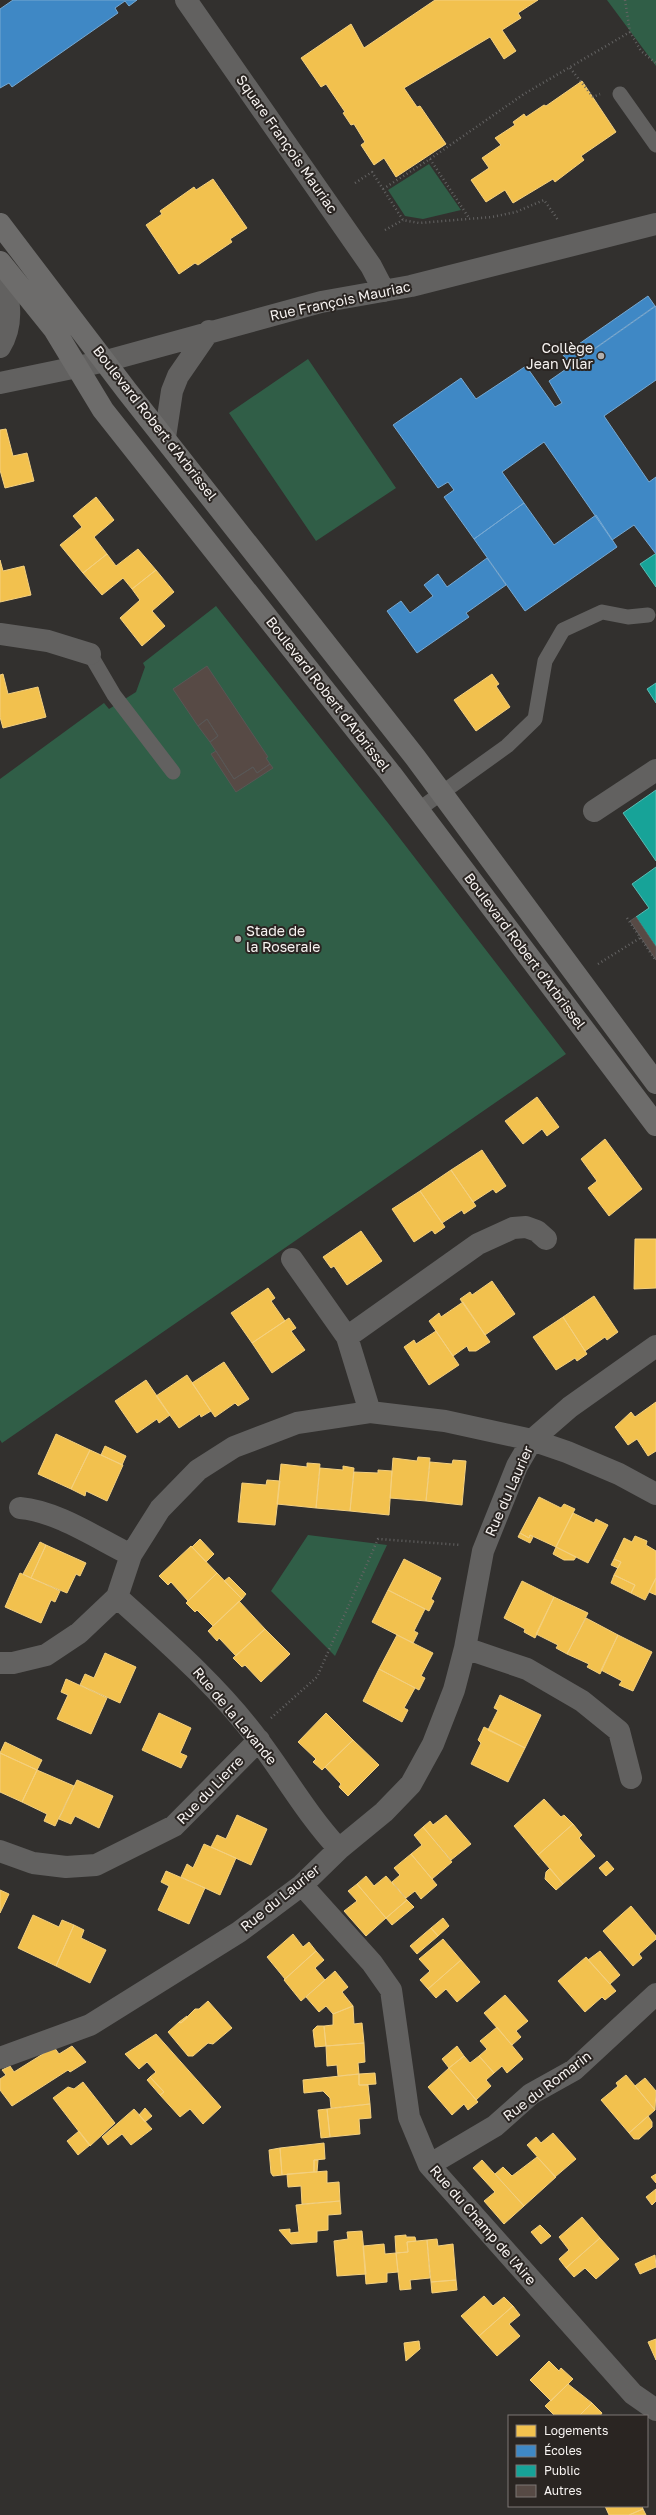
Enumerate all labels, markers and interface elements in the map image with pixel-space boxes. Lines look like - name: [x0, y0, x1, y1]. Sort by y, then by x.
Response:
- street label: Square François Mauriac: [233, 71, 342, 216]
- street label: Rue François Mauriac: [268, 277, 412, 324]
- place label: Collège Jean Vilar: [526, 339, 594, 372]
- street label: Boulevard Robert d'Arbrissel: [90, 342, 221, 503]
- marker: Collège Jean Vilar: [596, 351, 606, 361]
- street label: Boulevard Robert d'Arbrissel: [263, 613, 394, 774]
- street label: Boulevard Robert d'Arbrissel: [461, 869, 590, 1032]
- place label: Stade de la Roseraie: [246, 922, 320, 955]
- marker: Stade de la Roseraie: [233, 934, 243, 944]
- street label: Rue du Laurier: [481, 1442, 536, 1539]
- street label: Rue de la Lavande: [190, 1664, 281, 1768]
- street label: Rue du Lierre: [173, 1752, 247, 1827]
- street label: Rue du Laurier: [237, 1860, 323, 1935]
- street label: Rue du Romarin: [499, 2047, 594, 2124]
- street label: Rue du Champ de l'Aire: [427, 2161, 540, 2288]
- legend: [508, 2415, 648, 2507]
- text: Logements: [544, 2423, 608, 2438]
- text: Écoles: [544, 2443, 582, 2458]
- text: Public: [544, 2463, 581, 2478]
- text: Autres: [544, 2483, 582, 2498]

